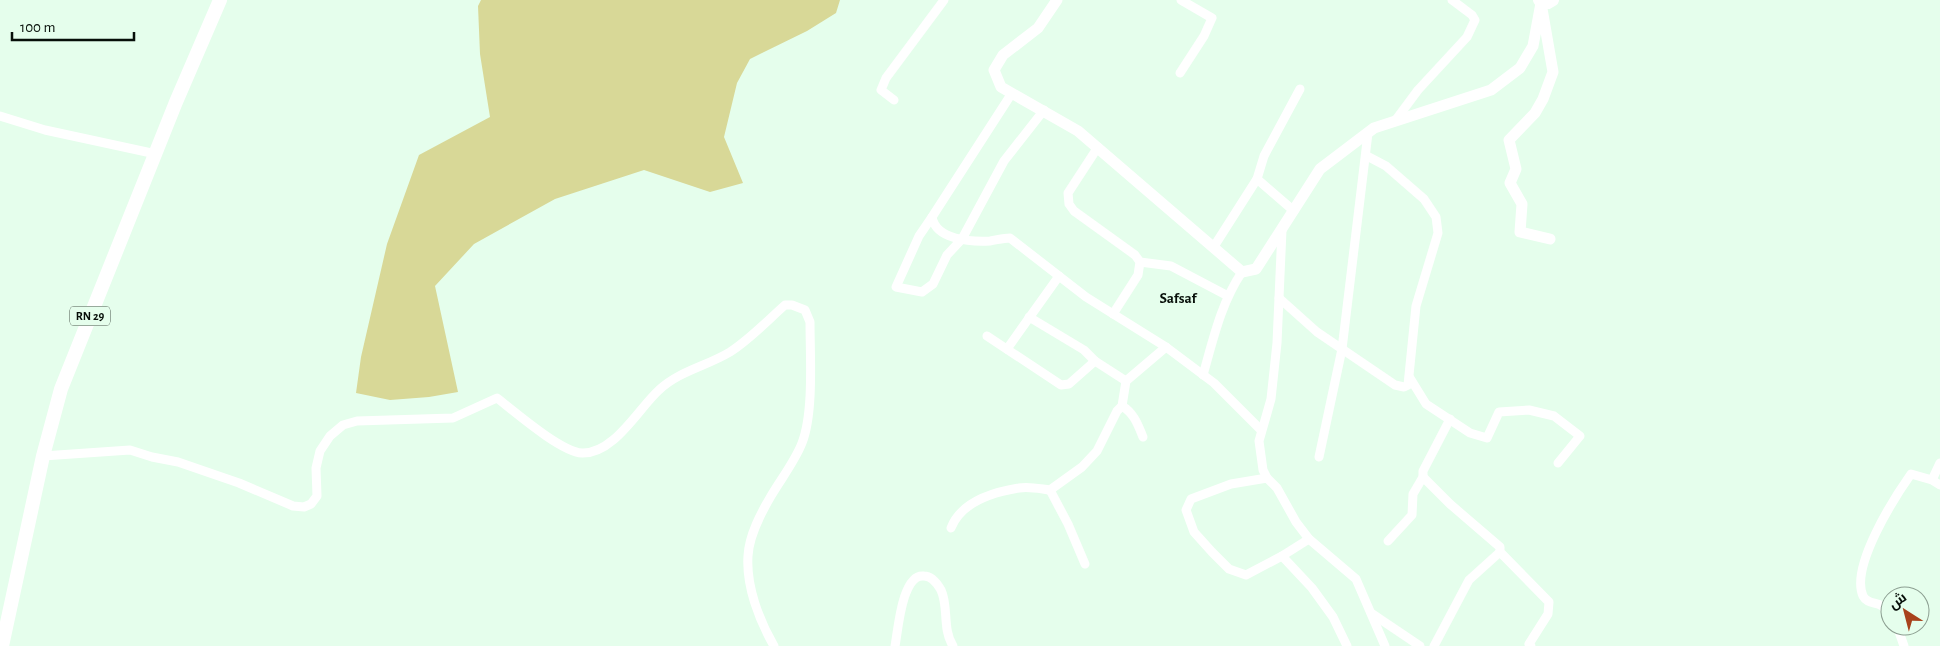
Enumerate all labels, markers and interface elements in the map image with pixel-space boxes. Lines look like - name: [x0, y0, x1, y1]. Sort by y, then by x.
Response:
- scale bar: [12, 10, 135, 42]
- text: 100 m: [20, 20, 55, 35]
- district label: Safsaf: [1160, 291, 1198, 306]
- road number: RN 29: [70, 306, 110, 326]
- north arrow: [1880, 586, 1930, 636]
- text: ش: [1885, 589, 1910, 613]

